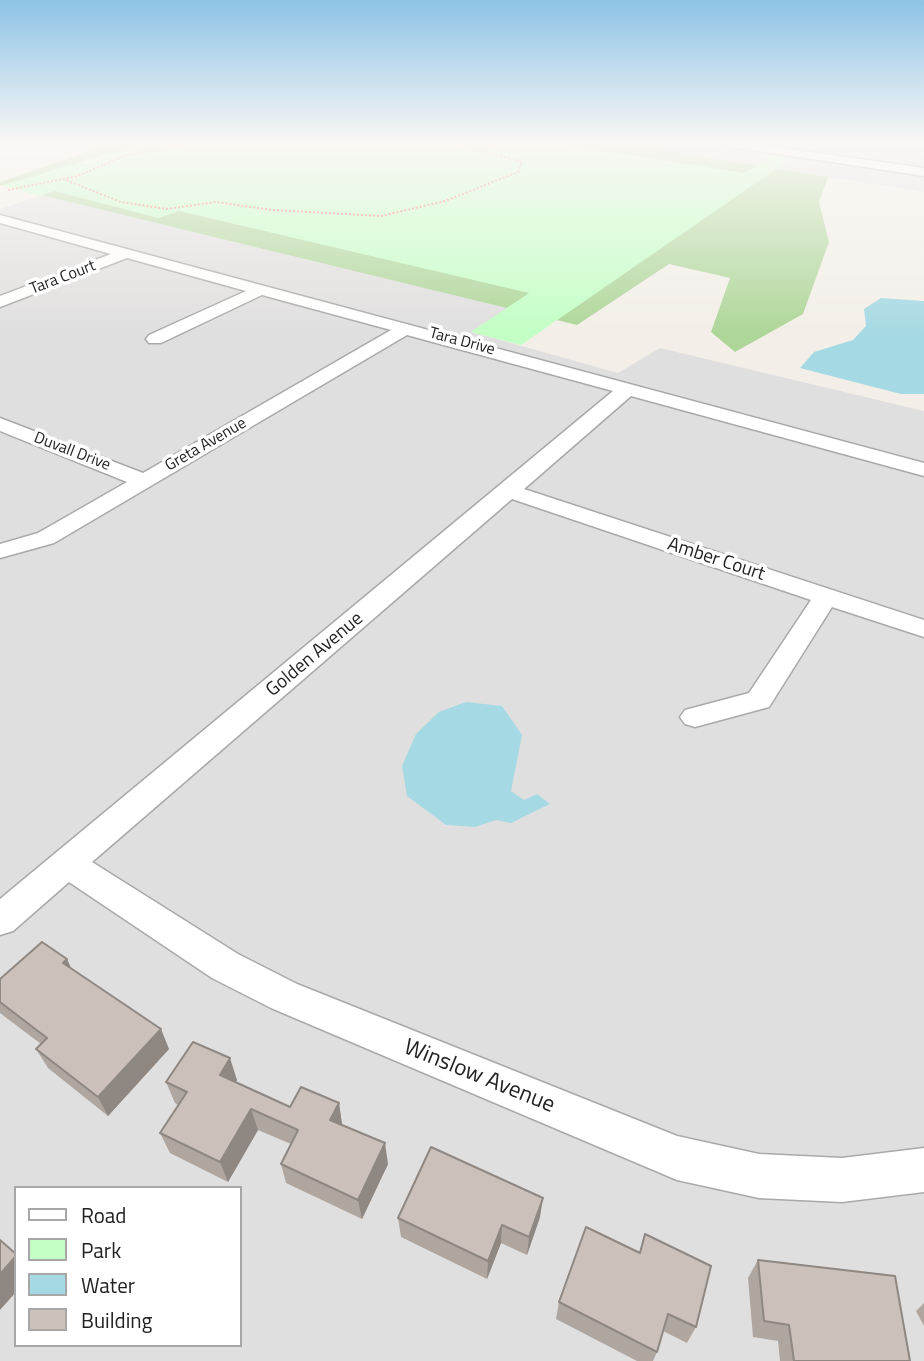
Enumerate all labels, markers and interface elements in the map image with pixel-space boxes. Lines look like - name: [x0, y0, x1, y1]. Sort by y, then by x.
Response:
- street label: Tara Court: [27, 257, 99, 299]
- street label: Tara Drive: [427, 324, 497, 360]
- street label: Greta Avenue: [162, 414, 250, 476]
- street label: Duvall Drive: [31, 429, 113, 475]
- street label: Amber Court: [664, 534, 768, 586]
- street label: Golden Avenue: [262, 608, 368, 702]
- street label: Winslow Avenue: [400, 1034, 558, 1120]
- legend: [14, 1186, 242, 1347]
- text: Road: [81, 1199, 126, 1231]
- text: Park: [81, 1234, 121, 1266]
- text: Water: [81, 1269, 135, 1301]
- text: Building: [81, 1304, 152, 1336]

